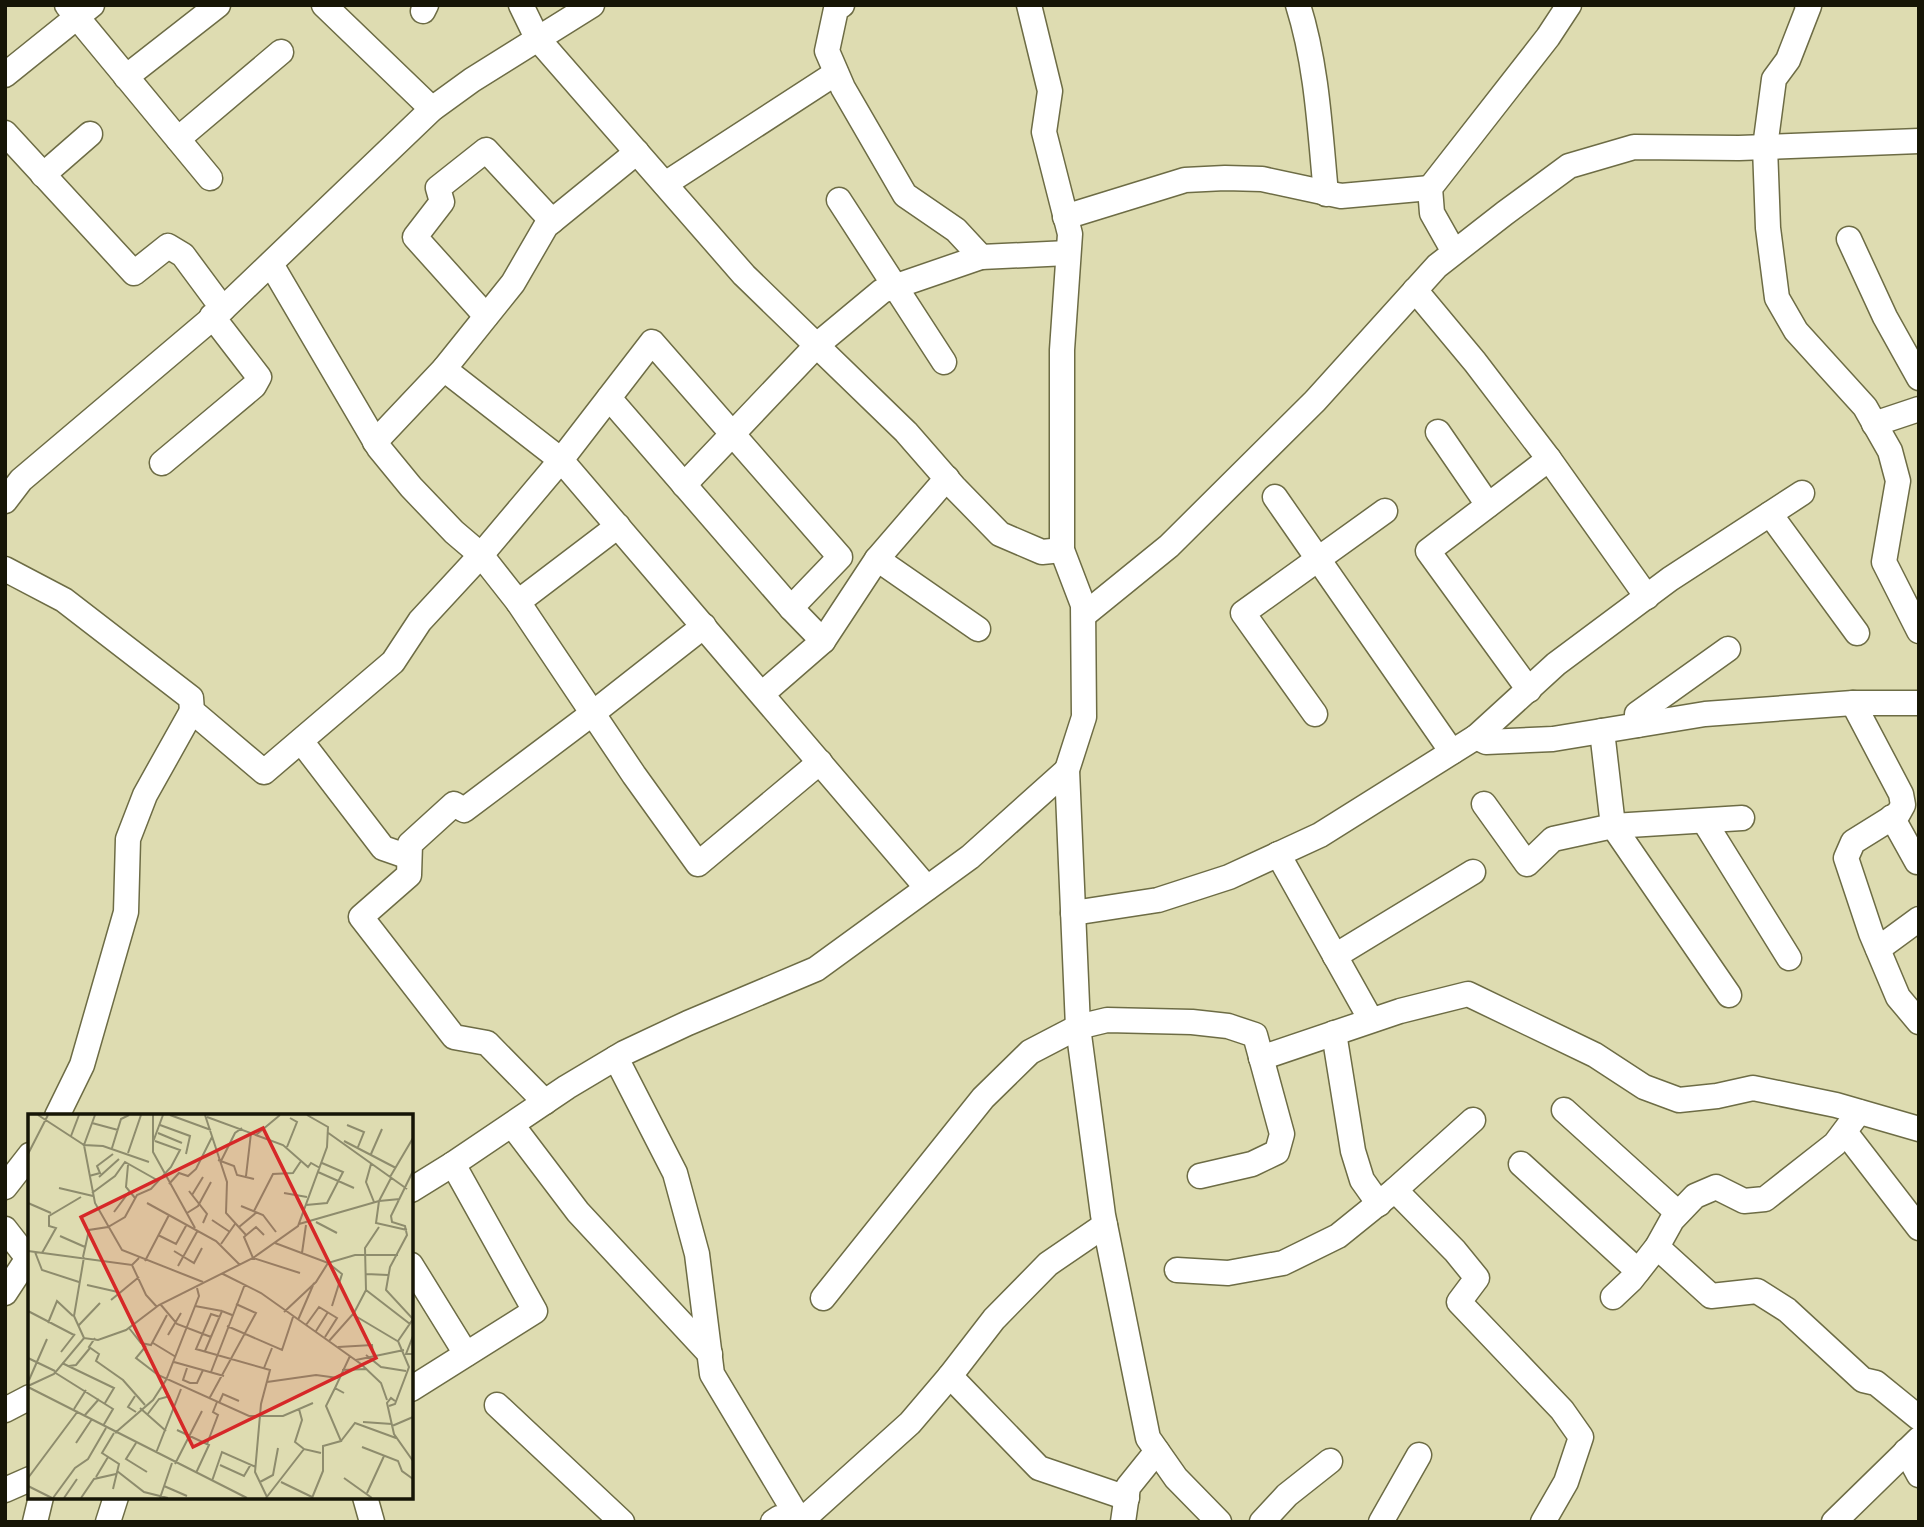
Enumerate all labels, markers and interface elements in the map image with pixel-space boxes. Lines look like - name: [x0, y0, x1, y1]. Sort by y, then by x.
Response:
- inset map: [28, 1114, 413, 1499]

